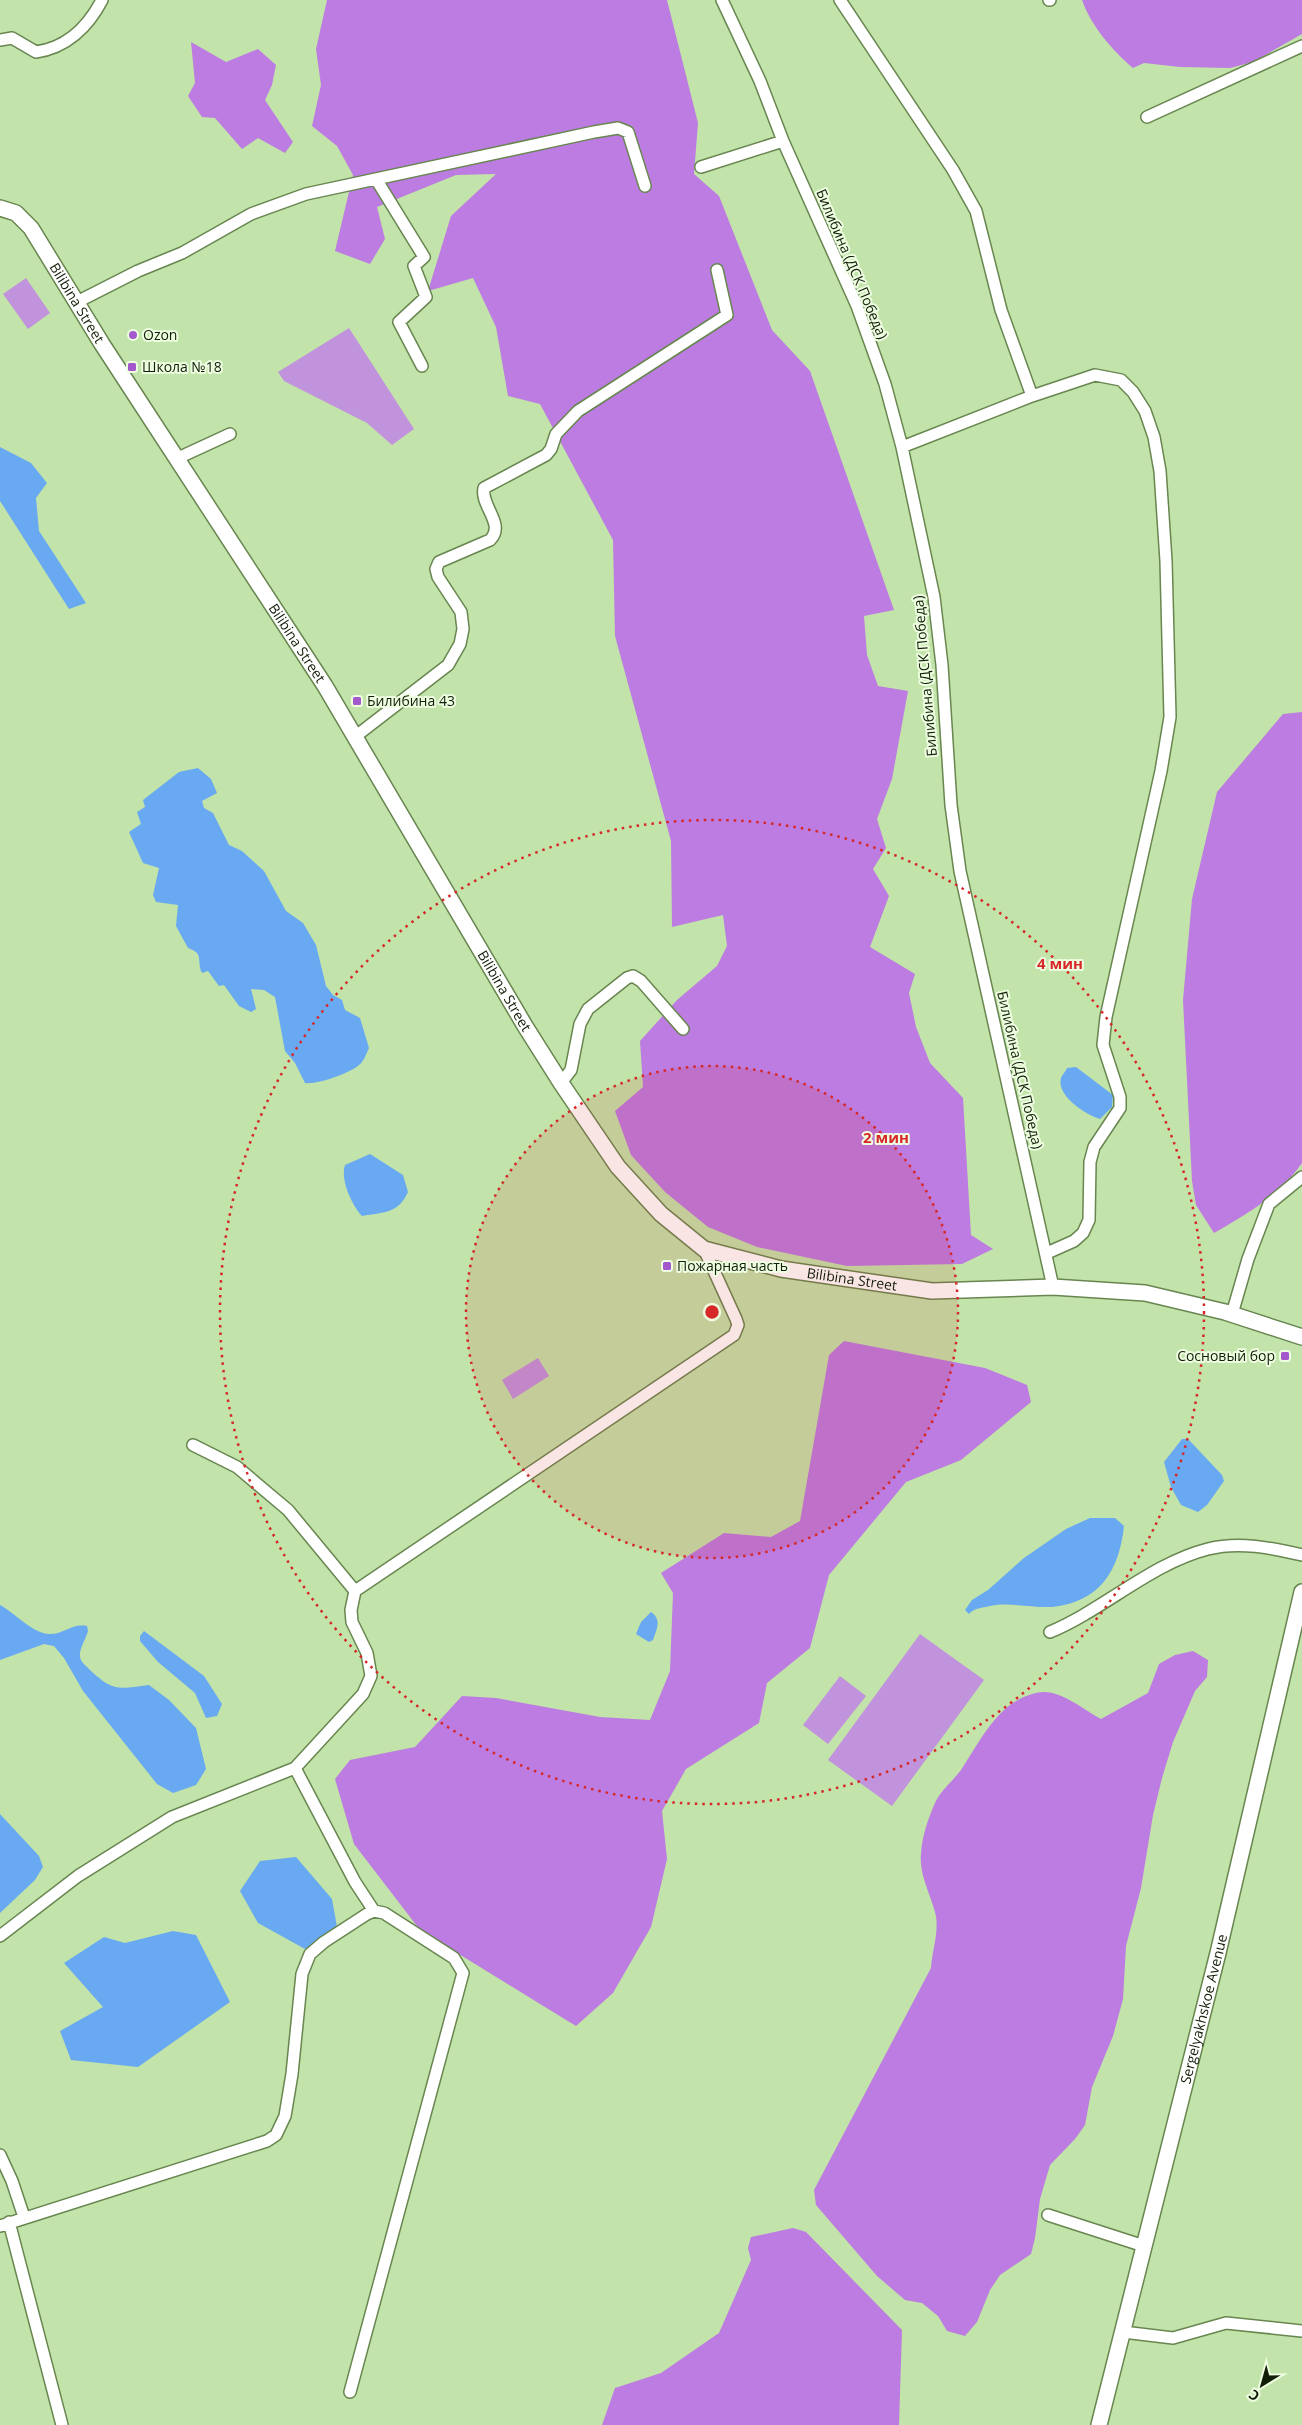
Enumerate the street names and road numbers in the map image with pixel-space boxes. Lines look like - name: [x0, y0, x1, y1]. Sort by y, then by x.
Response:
- street label: Билибина (ДСК Победа): [812, 186, 893, 342]
- street label: Bilibina Street: [46, 259, 109, 347]
- street label: Билибина (ДСК Победа): [908, 595, 941, 757]
- street label: Bilibina Street: [265, 599, 330, 686]
- street label: Bilibina Street: [474, 947, 536, 1035]
- street label: Билибина (ДСК Победа): [993, 989, 1048, 1151]
- street label: Bilibina Street: [806, 1263, 898, 1295]
- street label: Sergelyakhskoe Avenue: [1175, 1932, 1231, 2086]

